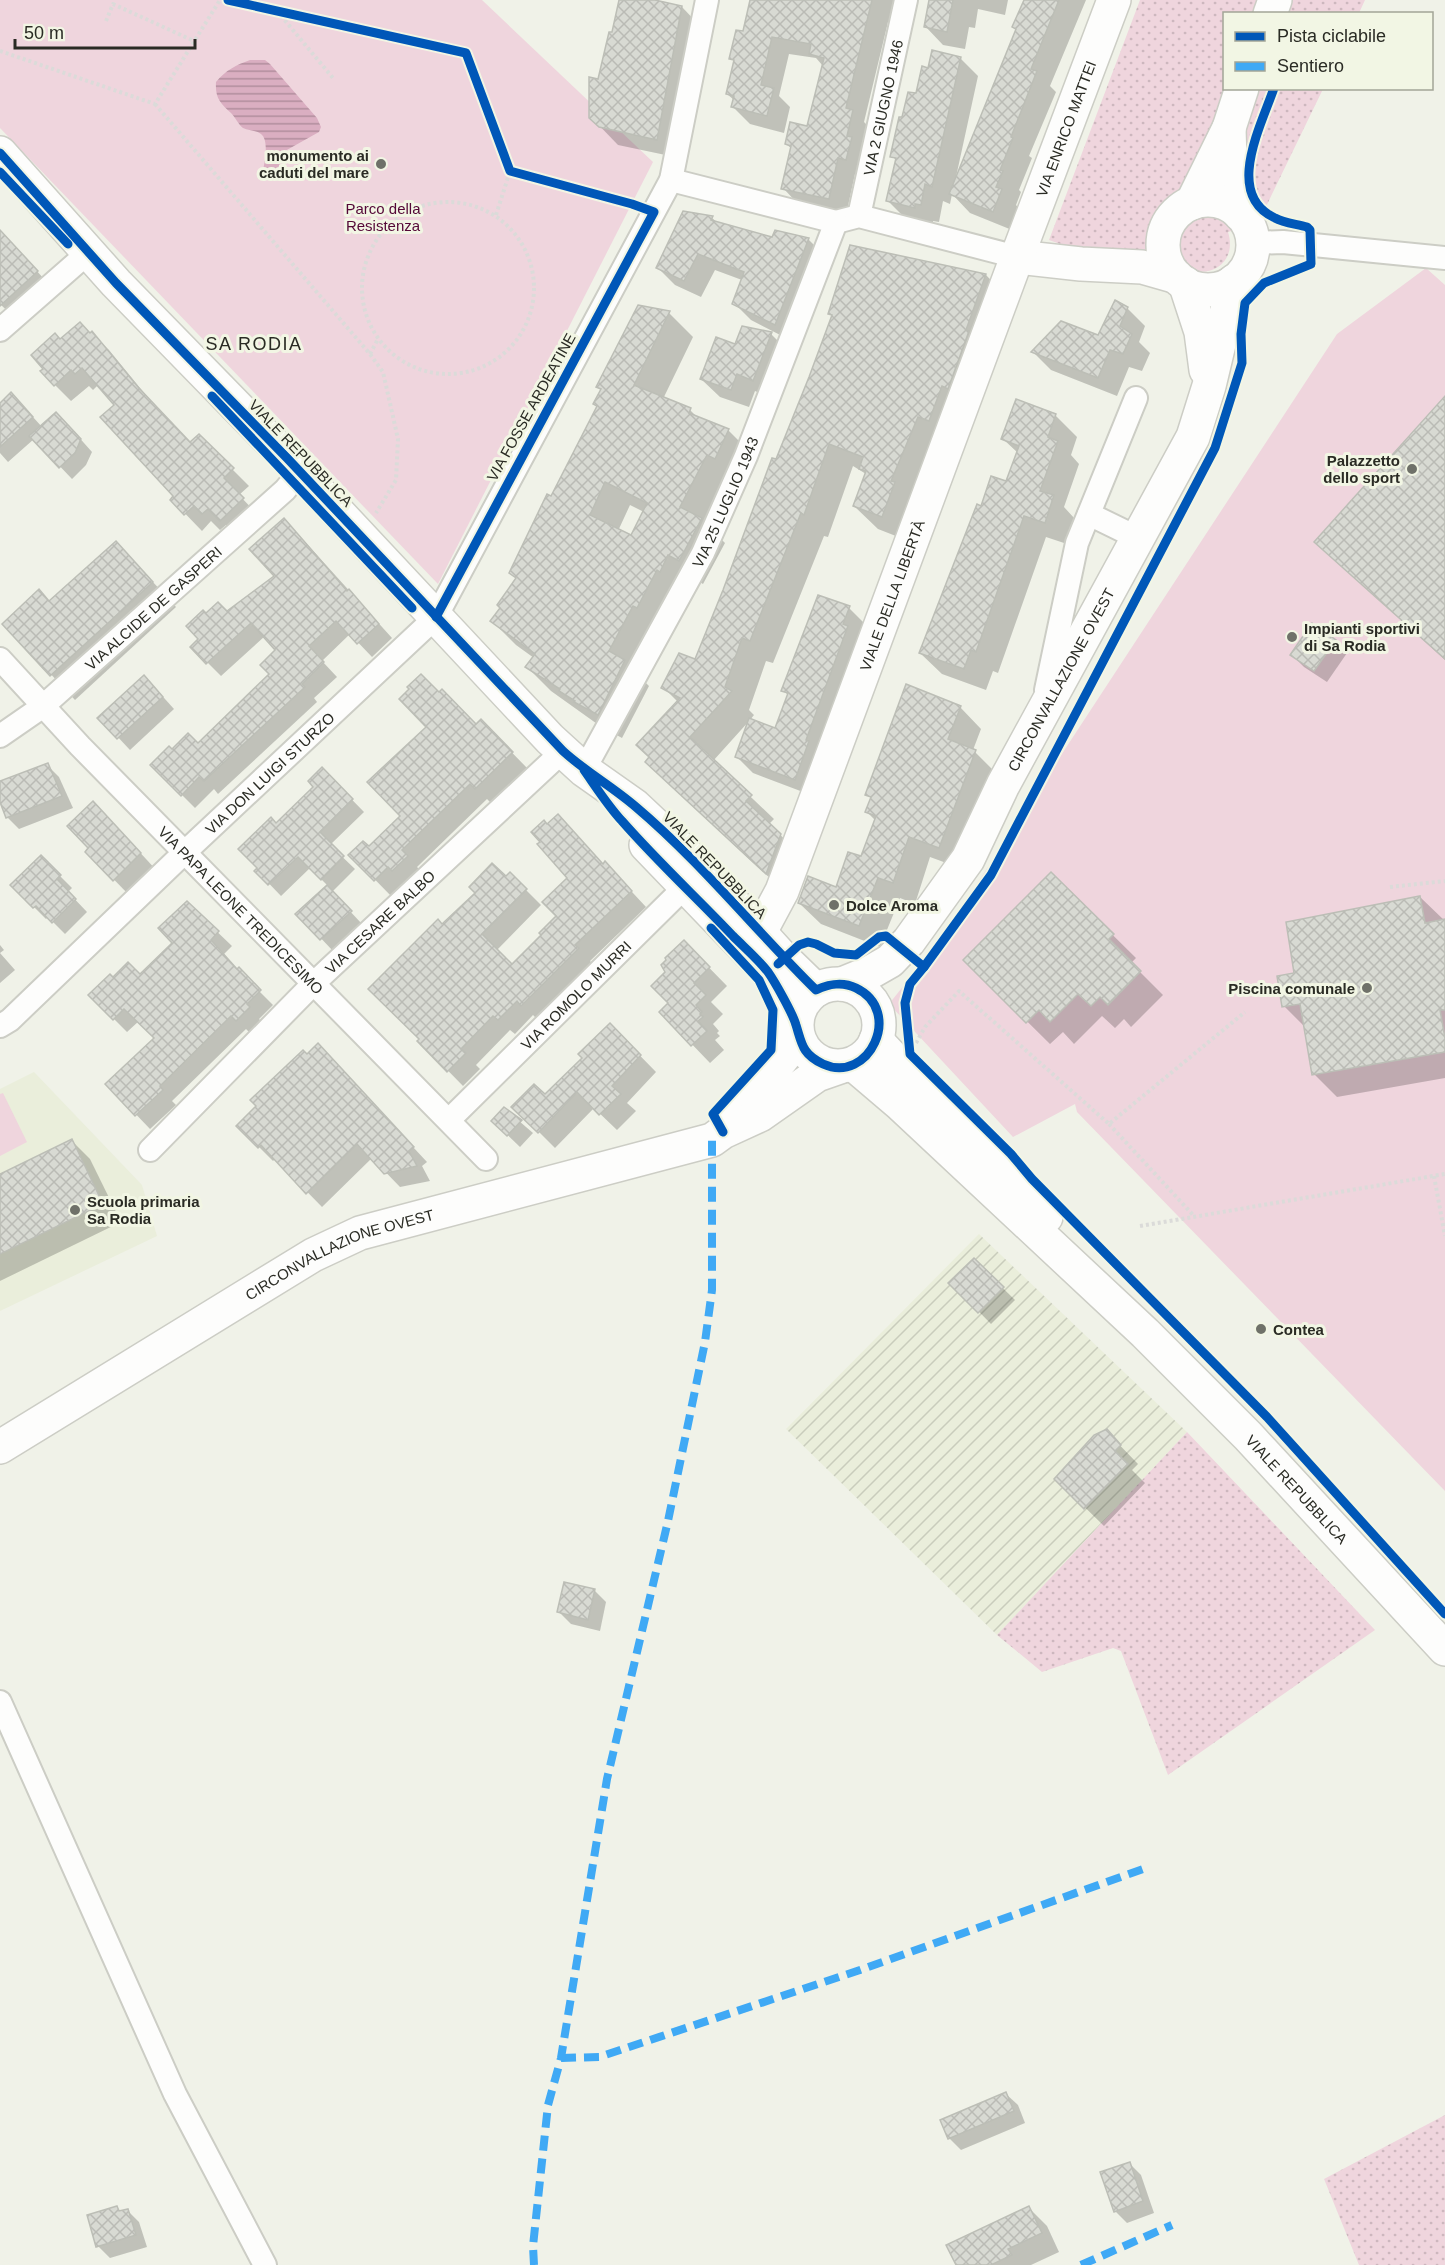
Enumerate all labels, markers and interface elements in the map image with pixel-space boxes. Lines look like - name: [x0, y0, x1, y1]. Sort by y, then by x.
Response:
- scale bar: [15, 12, 195, 50]
- legend: [1223, 12, 1433, 90]
- text: 50 m: [24, 23, 64, 43]
- text: Pista ciclabile: [1277, 26, 1386, 46]
- street label: VIA 2 GIUGNO 1946: [860, 38, 906, 177]
- text: Sentiero: [1277, 56, 1344, 76]
- street label: VIA ENRICO MATTEI: [1032, 58, 1099, 199]
- place label: monumento ai caduti del mare: [259, 147, 369, 181]
- marker: monumento ai caduti del mare: [374, 157, 388, 171]
- park label: Parco della Resistenza: [345, 200, 421, 234]
- street label: VIA FOSSE ARDEATINE: [483, 330, 579, 484]
- district label: SA RODIA: [205, 334, 303, 354]
- street label: VIALE REPUBBLICA: [246, 396, 356, 510]
- street label: VIA 25 LUGLIO 1943: [688, 434, 761, 570]
- place label: Palazzetto dello sport: [1323, 452, 1400, 486]
- marker: Palazzetto dello sport: [1405, 462, 1419, 476]
- street label: VIALE DELLA LIBERTÀ: [856, 517, 927, 673]
- street label: VIA ALCIDE DE GASPERI: [81, 543, 225, 673]
- street label: CIRCONVALLAZIONE OVEST: [1004, 585, 1117, 774]
- place label: Impianti sportivi di Sa Rodia: [1304, 620, 1420, 654]
- marker: Impianti sportivi di Sa Rodia: [1285, 630, 1299, 644]
- street label: VIA DON LUIGI STURZO: [202, 709, 337, 837]
- street label: VIALE REPUBBLICA: [660, 808, 770, 922]
- street label: VIA PAPA LEONE TREDICESIMO: [155, 823, 327, 997]
- street label: VIA CESARE BALBO: [322, 867, 438, 977]
- place label: Dolce Aroma: [846, 897, 939, 914]
- marker: Dolce Aroma: [827, 898, 841, 912]
- street label: VIA ROMOLO MURRI: [517, 937, 634, 1053]
- place label: Piscina comunale: [1228, 980, 1355, 997]
- marker: Piscina comunale: [1360, 981, 1374, 995]
- place label: Scuola primaria Sa Rodia: [87, 1193, 200, 1227]
- marker: Scuola primaria Sa Rodia: [68, 1203, 82, 1217]
- street label: CIRCONVALLAZIONE OVEST: [242, 1205, 435, 1303]
- place label: Contea: [1273, 1321, 1324, 1338]
- marker: Contea: [1254, 1322, 1268, 1336]
- street label: VIALE REPUBBLICA: [1243, 1431, 1351, 1547]

